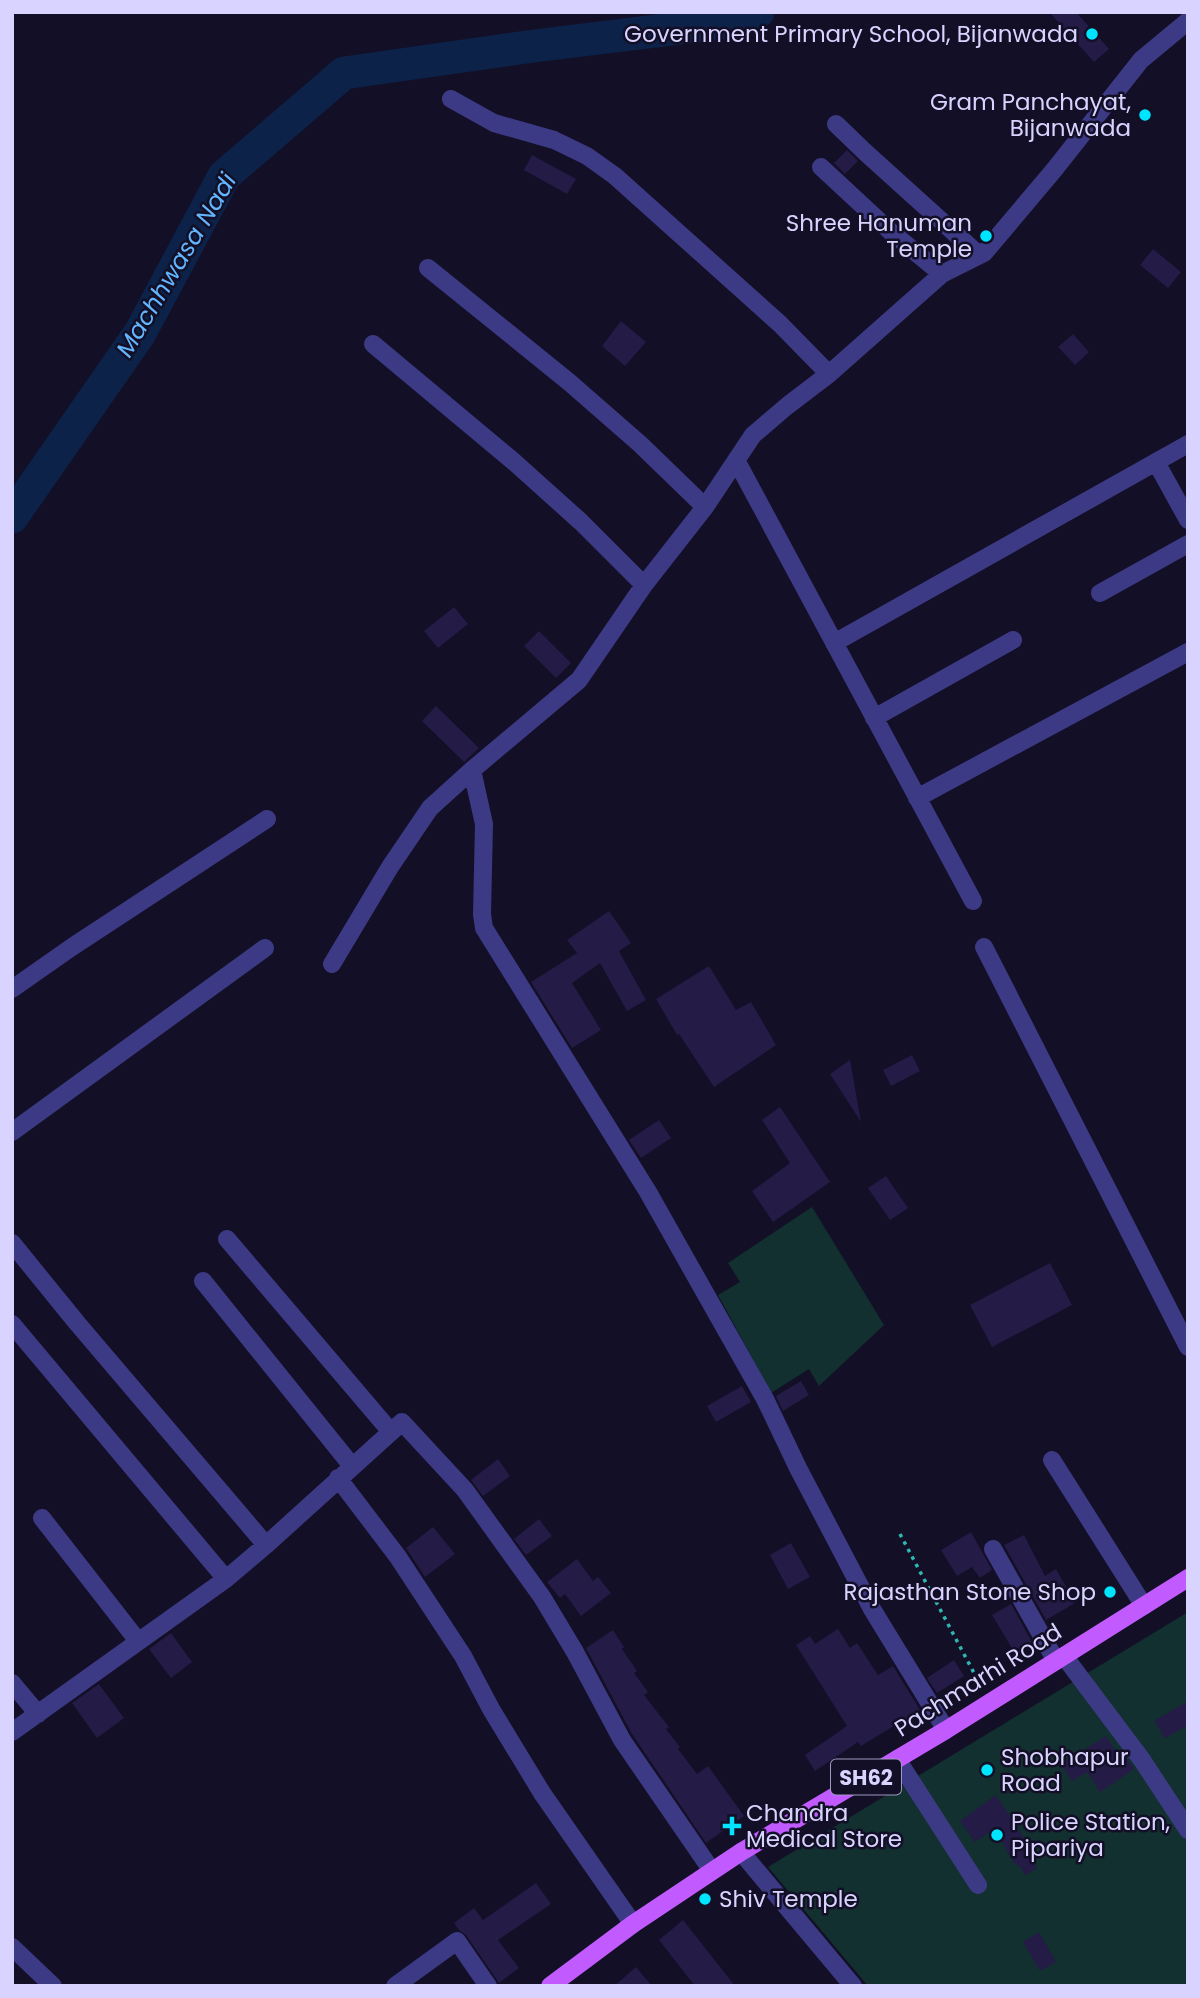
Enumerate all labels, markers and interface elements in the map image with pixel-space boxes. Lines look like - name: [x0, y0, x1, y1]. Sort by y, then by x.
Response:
- place label: Government Primary School, Bijanwada: [624, 18, 1078, 50]
- marker: Government Primary School, Bijanwada: [1084, 26, 1100, 42]
- place label: Gram Panchayat, Bijanwada: [930, 86, 1131, 144]
- marker: Gram Panchayat, Bijanwada: [1137, 107, 1153, 123]
- water label: Machhwasa Nadi: [108, 166, 245, 363]
- place label: Shree Hanuman Temple: [786, 207, 972, 265]
- marker: Shree Hanuman Temple: [978, 228, 994, 244]
- place label: Rajasthan Stone Shop: [844, 1576, 1096, 1608]
- marker: Rajasthan Stone Shop: [1102, 1584, 1118, 1600]
- street label: Pachmarhi Road: [888, 1616, 1068, 1744]
- place label: Shobhapur Road: [1001, 1741, 1129, 1799]
- road number: SH62: [831, 1760, 901, 1795]
- marker: Shobhapur Road: [979, 1762, 995, 1778]
- place label: Chandra Medical Store: [746, 1797, 902, 1855]
- place label: Police Station, Pipariya: [1011, 1806, 1170, 1864]
- marker: Chandra Medical Store: [724, 1818, 740, 1834]
- marker: Police Station, Pipariya: [989, 1827, 1005, 1843]
- place label: Shiv Temple: [719, 1883, 858, 1915]
- marker: Shiv Temple: [697, 1891, 713, 1907]

